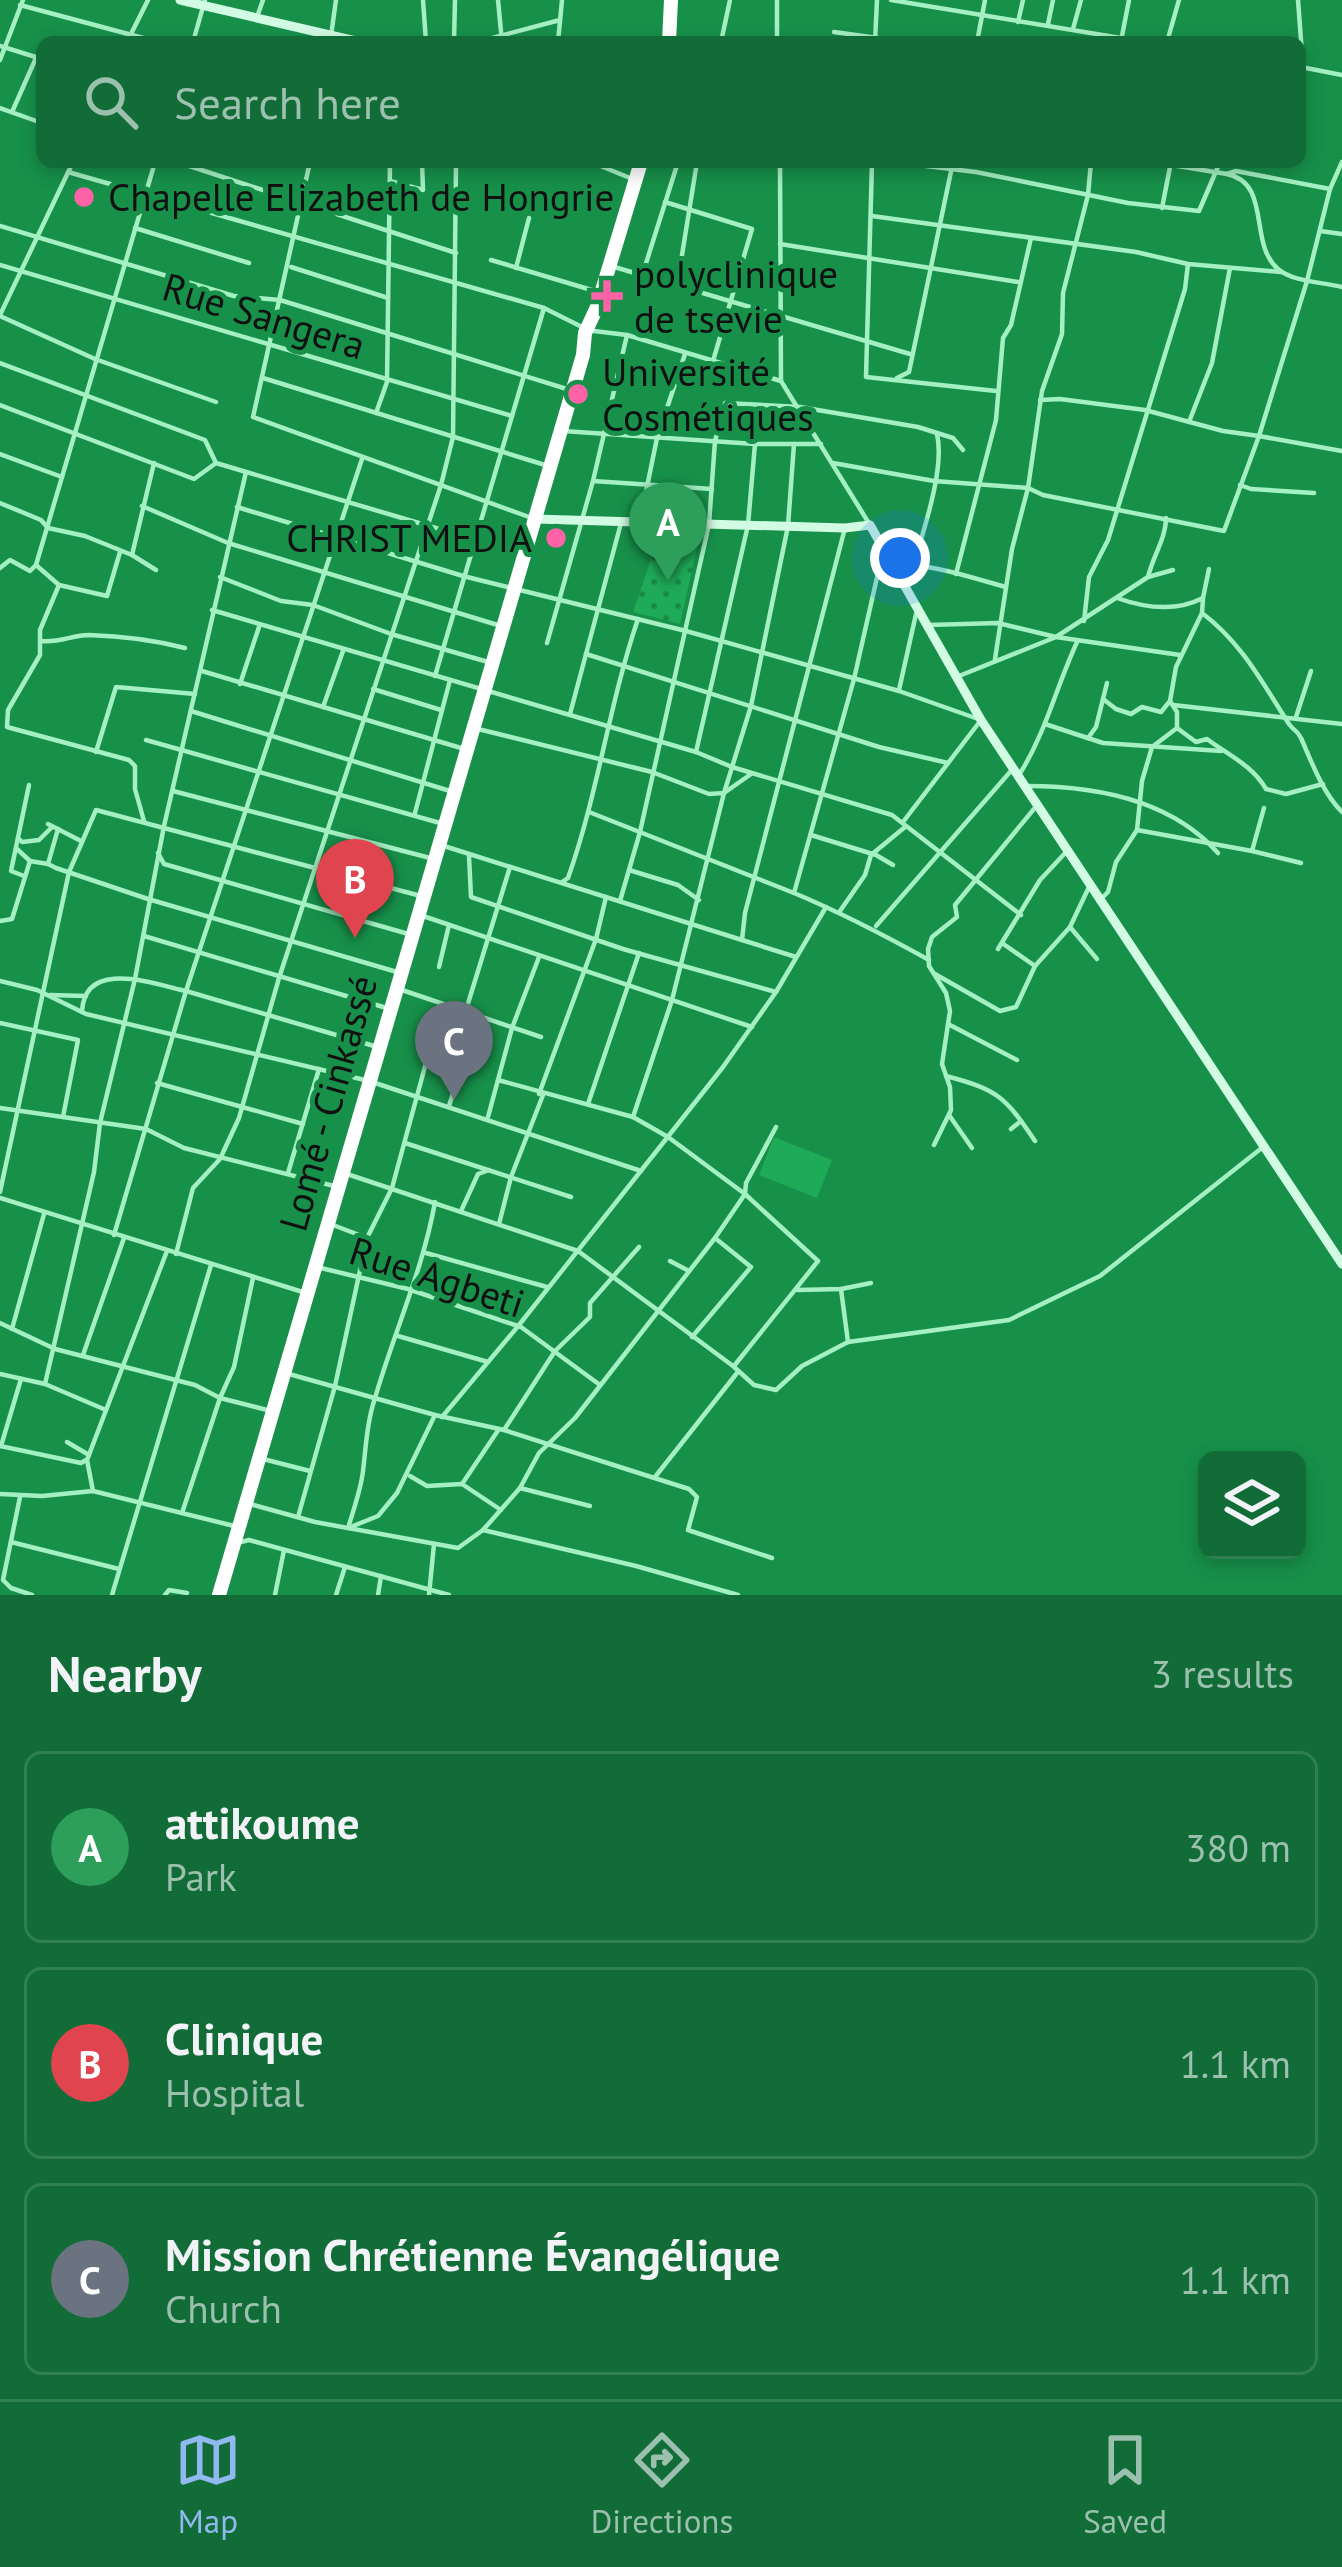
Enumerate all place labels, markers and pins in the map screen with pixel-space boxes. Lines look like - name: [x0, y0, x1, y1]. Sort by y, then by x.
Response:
- place label: Chapelle Elizabeth de Hongrie: [108, 171, 614, 222]
- marker: Chapelle Elizabeth de Hongrie: [71, 184, 97, 210]
- place label: polyclinique de tsevie: [634, 248, 838, 344]
- marker: polyclinique de tsevie: [591, 280, 623, 312]
- place label: Université Cosmétiques: [602, 346, 814, 442]
- marker: Université Cosmétiques: [565, 381, 591, 407]
- pin: A: [629, 482, 707, 581]
- place label: CHRIST MEDIA: [286, 512, 532, 563]
- marker: CHRIST MEDIA: [543, 525, 569, 551]
- pin: B: [316, 839, 394, 938]
- pin: C: [415, 1001, 493, 1100]

